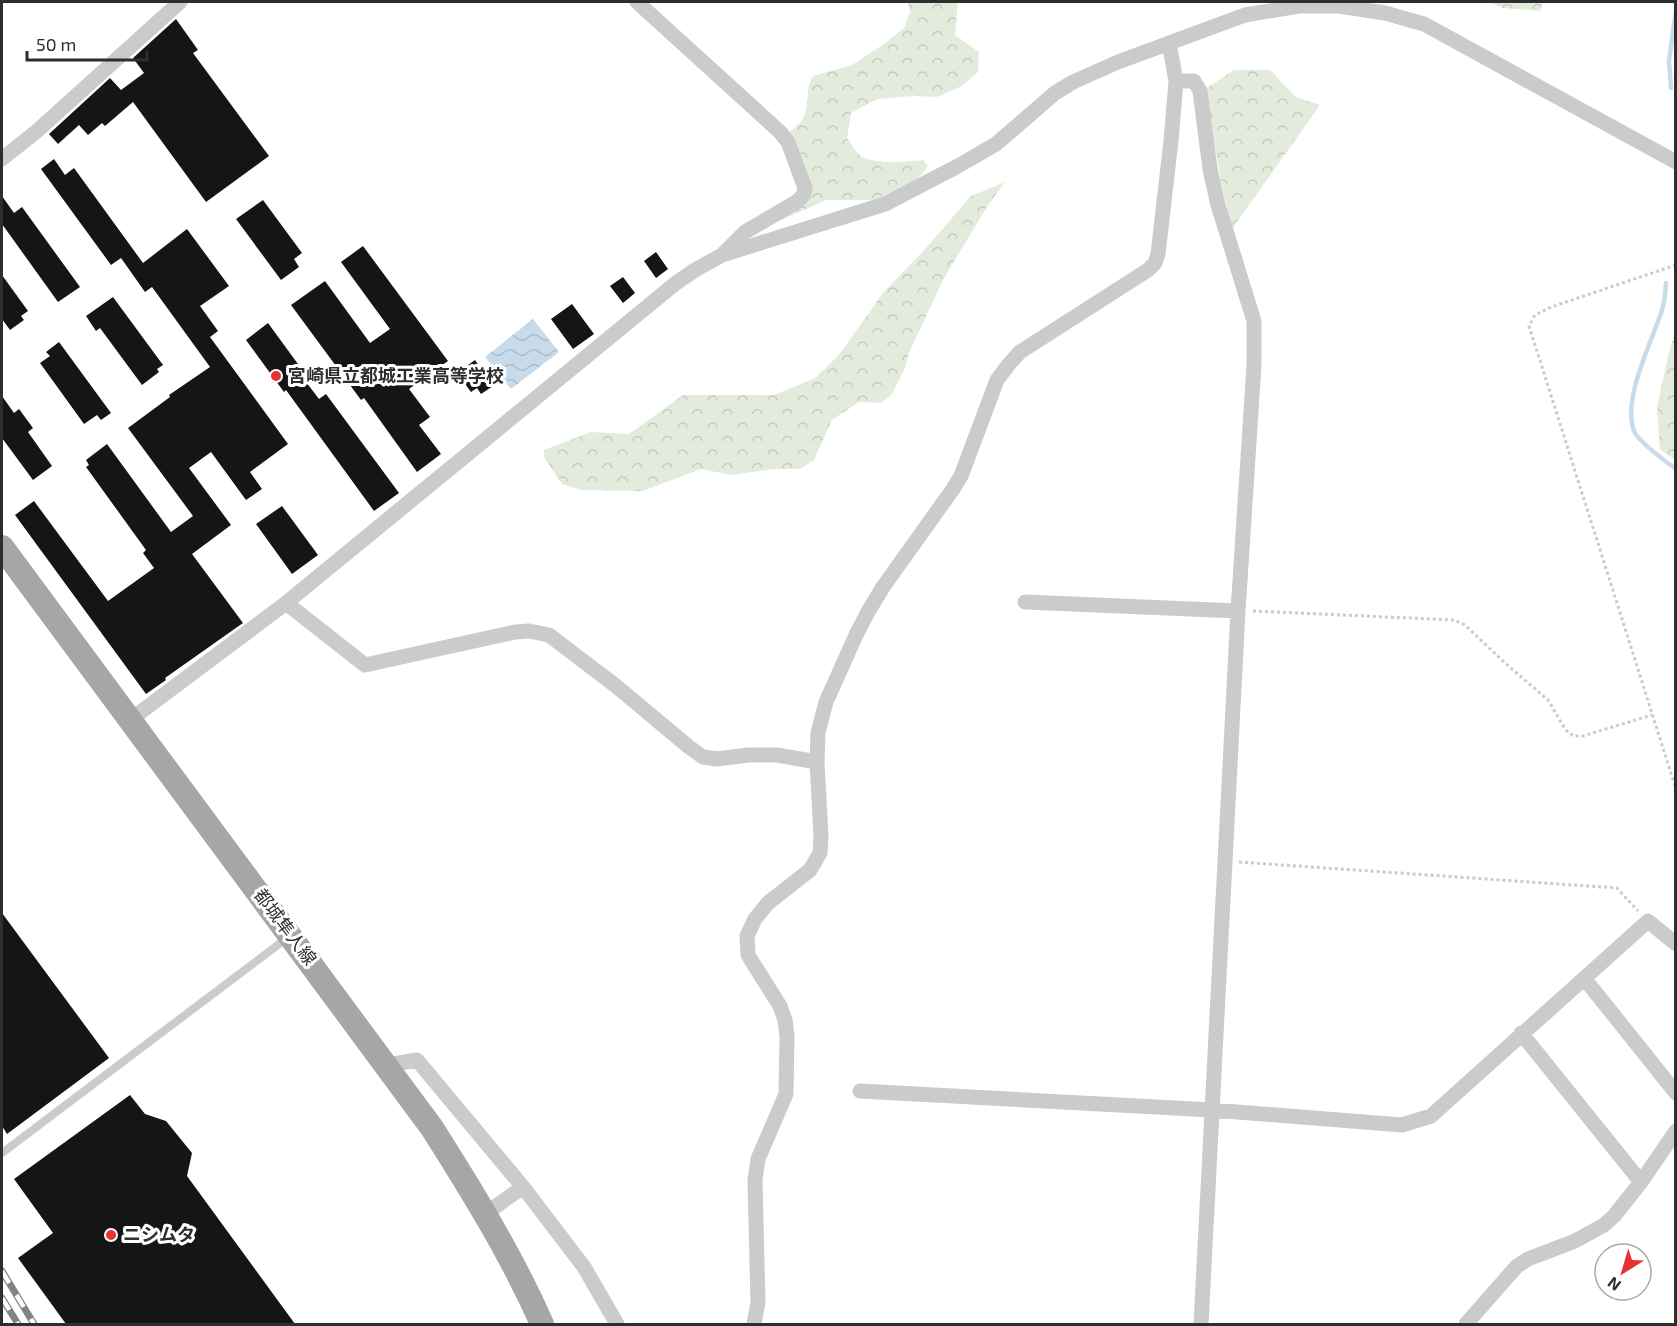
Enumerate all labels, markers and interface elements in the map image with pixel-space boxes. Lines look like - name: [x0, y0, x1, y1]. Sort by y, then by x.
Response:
- scale bar: [27, 24, 147, 62]
- text: 50 m: [36, 33, 76, 55]
- place label: 宮崎県立都城工業高等学校: [288, 364, 504, 386]
- marker: 宮崎県立都城工業高等学校: [269, 369, 283, 383]
- street label: 都城隼人線: [250, 884, 322, 969]
- place label: ニシムタ: [123, 1223, 195, 1245]
- marker: ニシムタ: [104, 1228, 118, 1242]
- north arrow: [1593, 1242, 1653, 1302]
- text: N: [1603, 1273, 1624, 1295]

